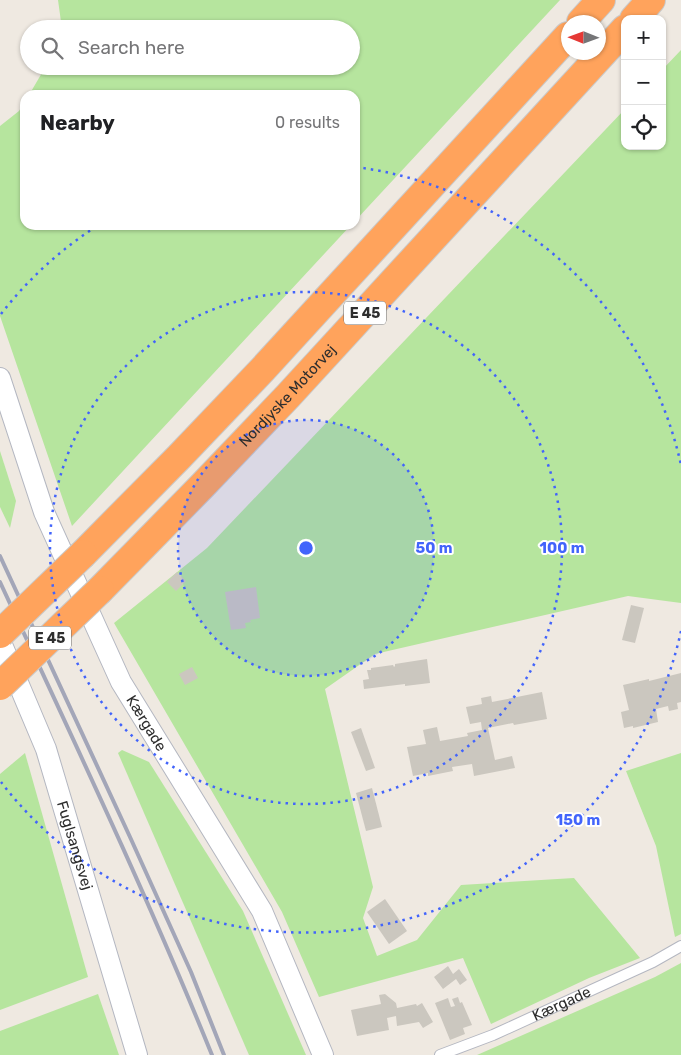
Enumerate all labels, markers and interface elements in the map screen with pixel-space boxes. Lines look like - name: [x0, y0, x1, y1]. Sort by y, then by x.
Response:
- north arrow: [561, 15, 606, 60]
- map controls: [621, 15, 666, 150]
- button: +: [621, 15, 666, 60]
- search box: [20, 20, 360, 75]
- icon: search: [38, 34, 66, 62]
- text: Search here: [78, 36, 185, 59]
- button: −: [621, 60, 666, 105]
- button: locate: [621, 105, 666, 150]
- text: Nearby: [40, 110, 115, 135]
- text: 0 results: [275, 113, 340, 132]
- road number: E 45: [344, 302, 386, 324]
- street label: Nordjyske Motorvej: [235, 341, 340, 451]
- centre of rings: [297, 539, 315, 557]
- text: 50 m: [416, 539, 452, 557]
- text: 100 m: [540, 539, 584, 557]
- road number: E 45: [29, 626, 71, 650]
- street label: Kærgade: [122, 692, 170, 754]
- street label: Fuglsangsvej: [53, 799, 96, 892]
- text: 150 m: [556, 811, 600, 829]
- street label: Kærgade: [529, 983, 594, 1025]

